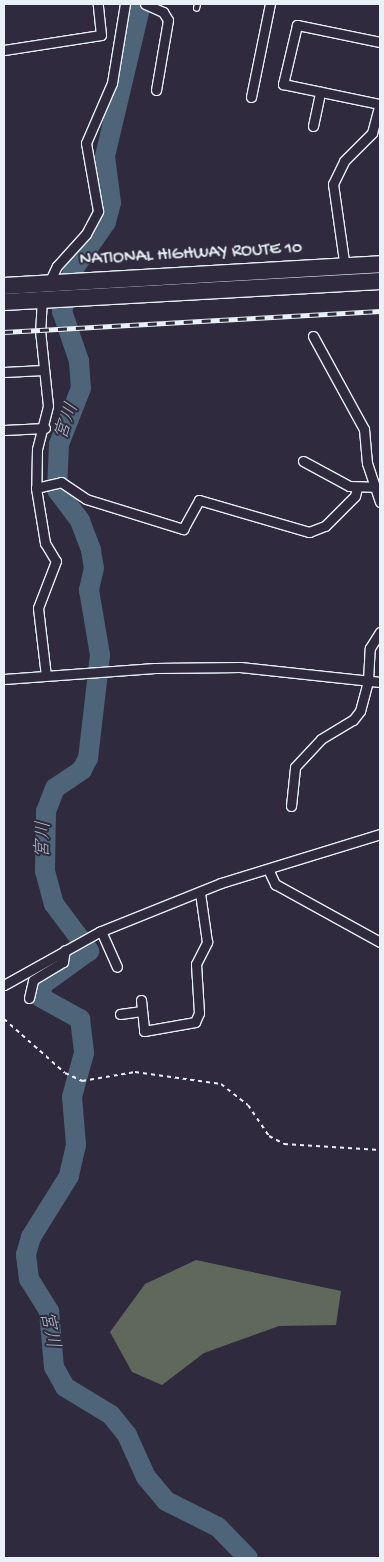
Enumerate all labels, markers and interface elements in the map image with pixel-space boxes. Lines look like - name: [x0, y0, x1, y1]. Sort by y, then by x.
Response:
- street label: NATIONAL HIGHWAY ROUTE 10: [79, 238, 303, 272]
- water label: 宮川: [51, 400, 85, 444]
- water label: 宮川: [33, 821, 57, 859]
- water label: 宮川: [33, 1309, 63, 1351]

